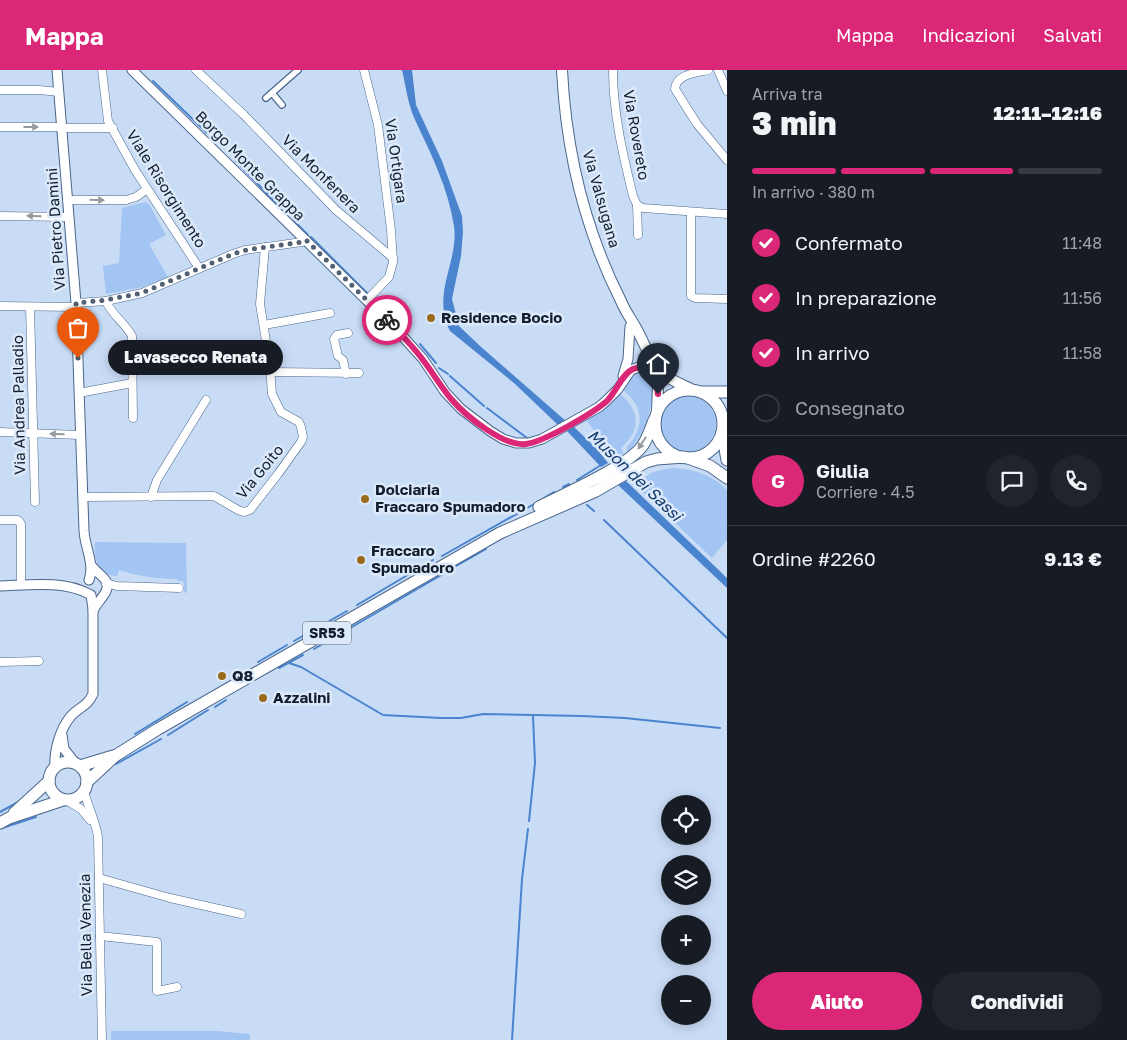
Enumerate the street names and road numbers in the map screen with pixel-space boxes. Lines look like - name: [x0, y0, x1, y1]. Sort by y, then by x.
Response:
- street label: Via Rovereto: [620, 88, 654, 181]
- street label: Borgo Monte Grappa: [192, 107, 309, 224]
- street label: Via Ortigara: [382, 117, 412, 204]
- street label: Viale Risorgimento: [123, 126, 210, 251]
- street label: Via Monfenera: [279, 130, 365, 216]
- street label: Via Valsugana: [579, 148, 625, 250]
- street label: Via Pietro Damini: [42, 167, 68, 291]
- street label: Via Andrea Palladio: [8, 335, 28, 475]
- street label: Via Goito: [232, 440, 287, 502]
- road number: SR53: [303, 622, 351, 644]
- street label: Via Bella Venezia: [75, 873, 95, 997]

